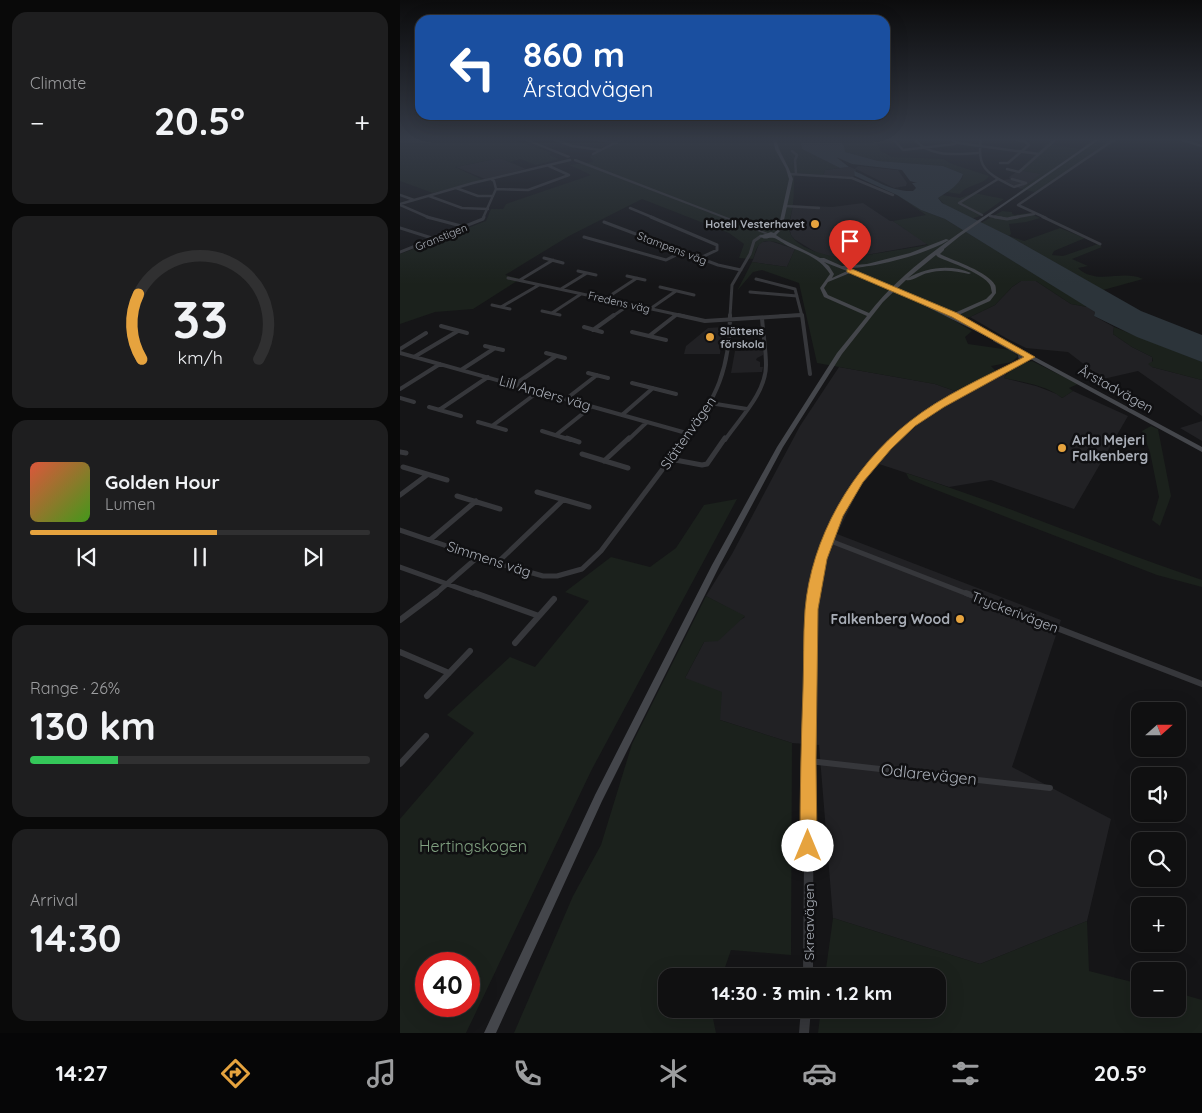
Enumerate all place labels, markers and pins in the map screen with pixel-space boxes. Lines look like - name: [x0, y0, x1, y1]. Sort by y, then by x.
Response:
- place label: Hotell Vesterhavet: [705, 217, 805, 231]
- marker: Hotell Vesterhavet: [809, 218, 821, 230]
- pin: [829, 220, 871, 271]
- place label: Slättens förskola: [720, 324, 765, 351]
- marker: Slättens förskola: [704, 331, 716, 343]
- place label: Arla Mejeri Falkenberg: [1072, 431, 1148, 465]
- marker: Arla Mejeri Falkenberg: [1056, 442, 1068, 454]
- place label: Falkenberg Wood: [831, 610, 950, 628]
- marker: Falkenberg Wood: [954, 613, 966, 625]

